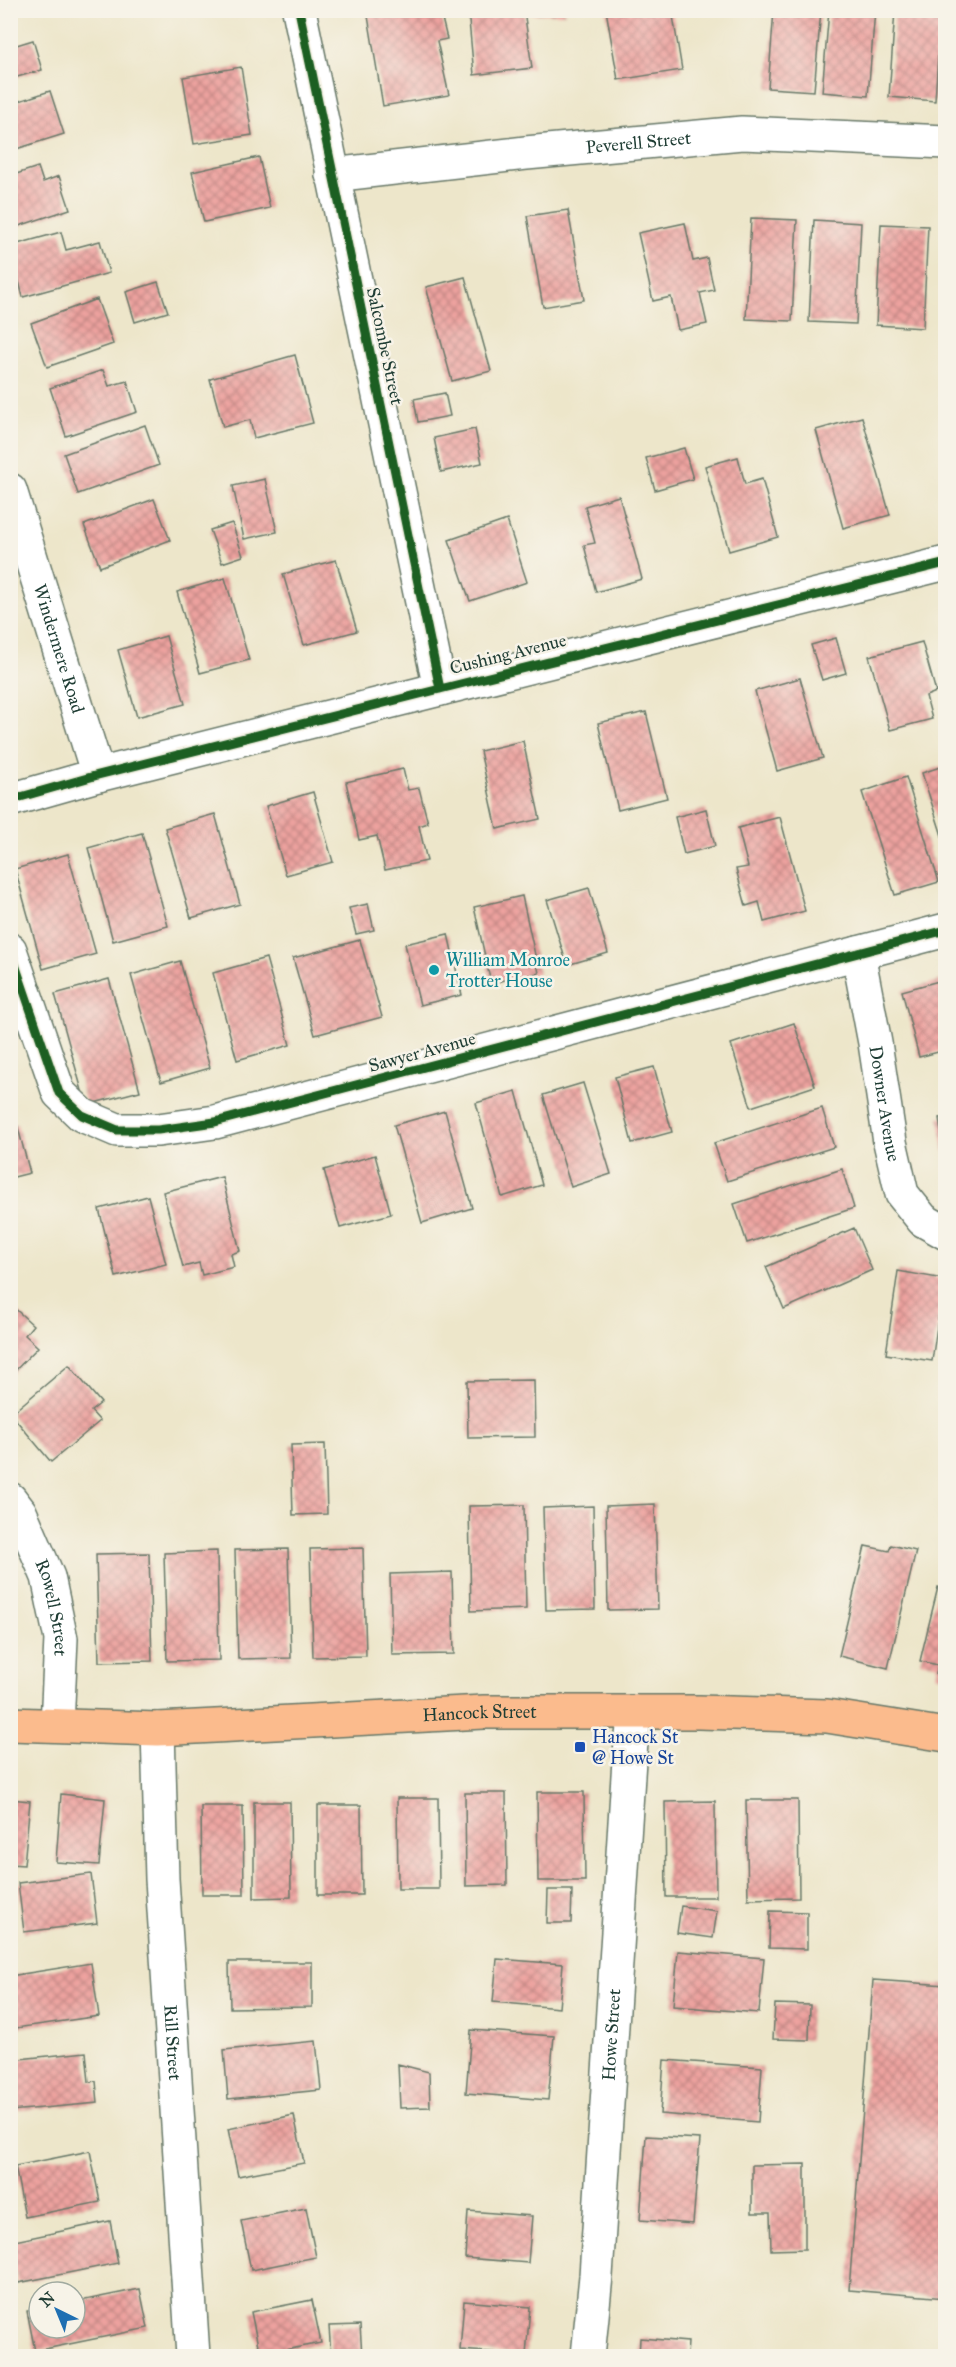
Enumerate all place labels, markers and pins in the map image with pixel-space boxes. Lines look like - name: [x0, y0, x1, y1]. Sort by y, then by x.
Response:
- place label: William Monroe Trotter House: [446, 949, 570, 992]
- marker: William Monroe Trotter House: [427, 963, 441, 977]
- place label: Hancock St @ Howe St: [592, 1726, 679, 1769]
- marker: Hancock St @ Howe St: [573, 1740, 587, 1754]

